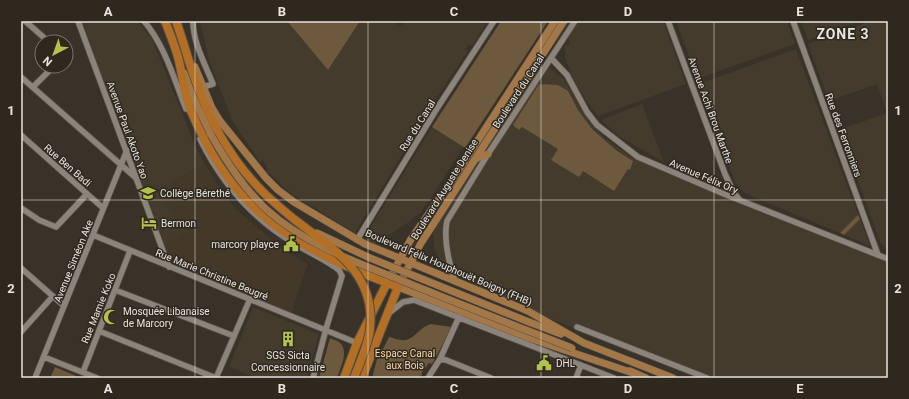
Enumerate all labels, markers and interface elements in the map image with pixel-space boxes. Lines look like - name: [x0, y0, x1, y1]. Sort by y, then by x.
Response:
- text: A: [104, 4, 113, 19]
- text: B: [278, 4, 286, 19]
- text: C: [450, 4, 459, 19]
- text: D: [624, 4, 632, 19]
- text: E: [796, 4, 804, 19]
- district label: ZONE 3: [816, 26, 870, 42]
- north arrow: [34, 34, 74, 74]
- street label: Boulevard du Canal: [490, 52, 546, 130]
- text: N: [40, 54, 55, 69]
- street label: Avenue Achi Brou Marthe: [686, 55, 735, 165]
- street label: Avenue Paul Akoto Yao: [105, 80, 150, 181]
- street label: Rue des Ferronniers: [823, 92, 864, 179]
- street label: Rue du Canal: [397, 98, 438, 153]
- text: 1: [7, 103, 15, 118]
- text: 1: [894, 103, 902, 118]
- street label: Boulevard Auguste Denise: [409, 137, 480, 242]
- street label: Rue Ben Badi: [42, 142, 93, 189]
- street label: Avenue Félix Ory: [668, 157, 740, 196]
- school or university icon: Collège Bérethé: [139, 184, 157, 202]
- place label: Collège Bérethé: [160, 188, 230, 199]
- hotel icon: Bermon: [140, 214, 158, 232]
- street label: Avenue Siméon Ake: [52, 218, 95, 304]
- place label: Bermon: [161, 218, 196, 229]
- street label: Boulevard Félix Houphouët Boigny (FHB): [363, 227, 534, 309]
- public building icon: marcory playce: [282, 235, 300, 253]
- place label: marcory playce: [211, 239, 279, 250]
- street label: Rue Marie Christine Beugré: [154, 247, 270, 302]
- street label: Rue Mamie Koko: [79, 271, 118, 345]
- text: 2: [7, 281, 15, 296]
- text: 2: [894, 281, 902, 296]
- place label: Mosquée Libanaise de Marcory: [123, 306, 210, 329]
- mosque icon: Mosquée Libanaise de Marcory: [102, 308, 120, 326]
- building icon: SGS Sicta Concessionnaire: [279, 330, 297, 348]
- park label: Espace Canal aux Bois: [375, 348, 435, 371]
- place label: SGS Sicta Concessionnaire: [251, 350, 325, 373]
- public building icon: DHL: [535, 354, 553, 372]
- place label: DHL: [556, 358, 576, 369]
- text: A: [104, 381, 113, 396]
- text: B: [278, 381, 286, 396]
- text: C: [450, 381, 459, 396]
- text: D: [624, 381, 632, 396]
- text: E: [796, 381, 804, 396]

